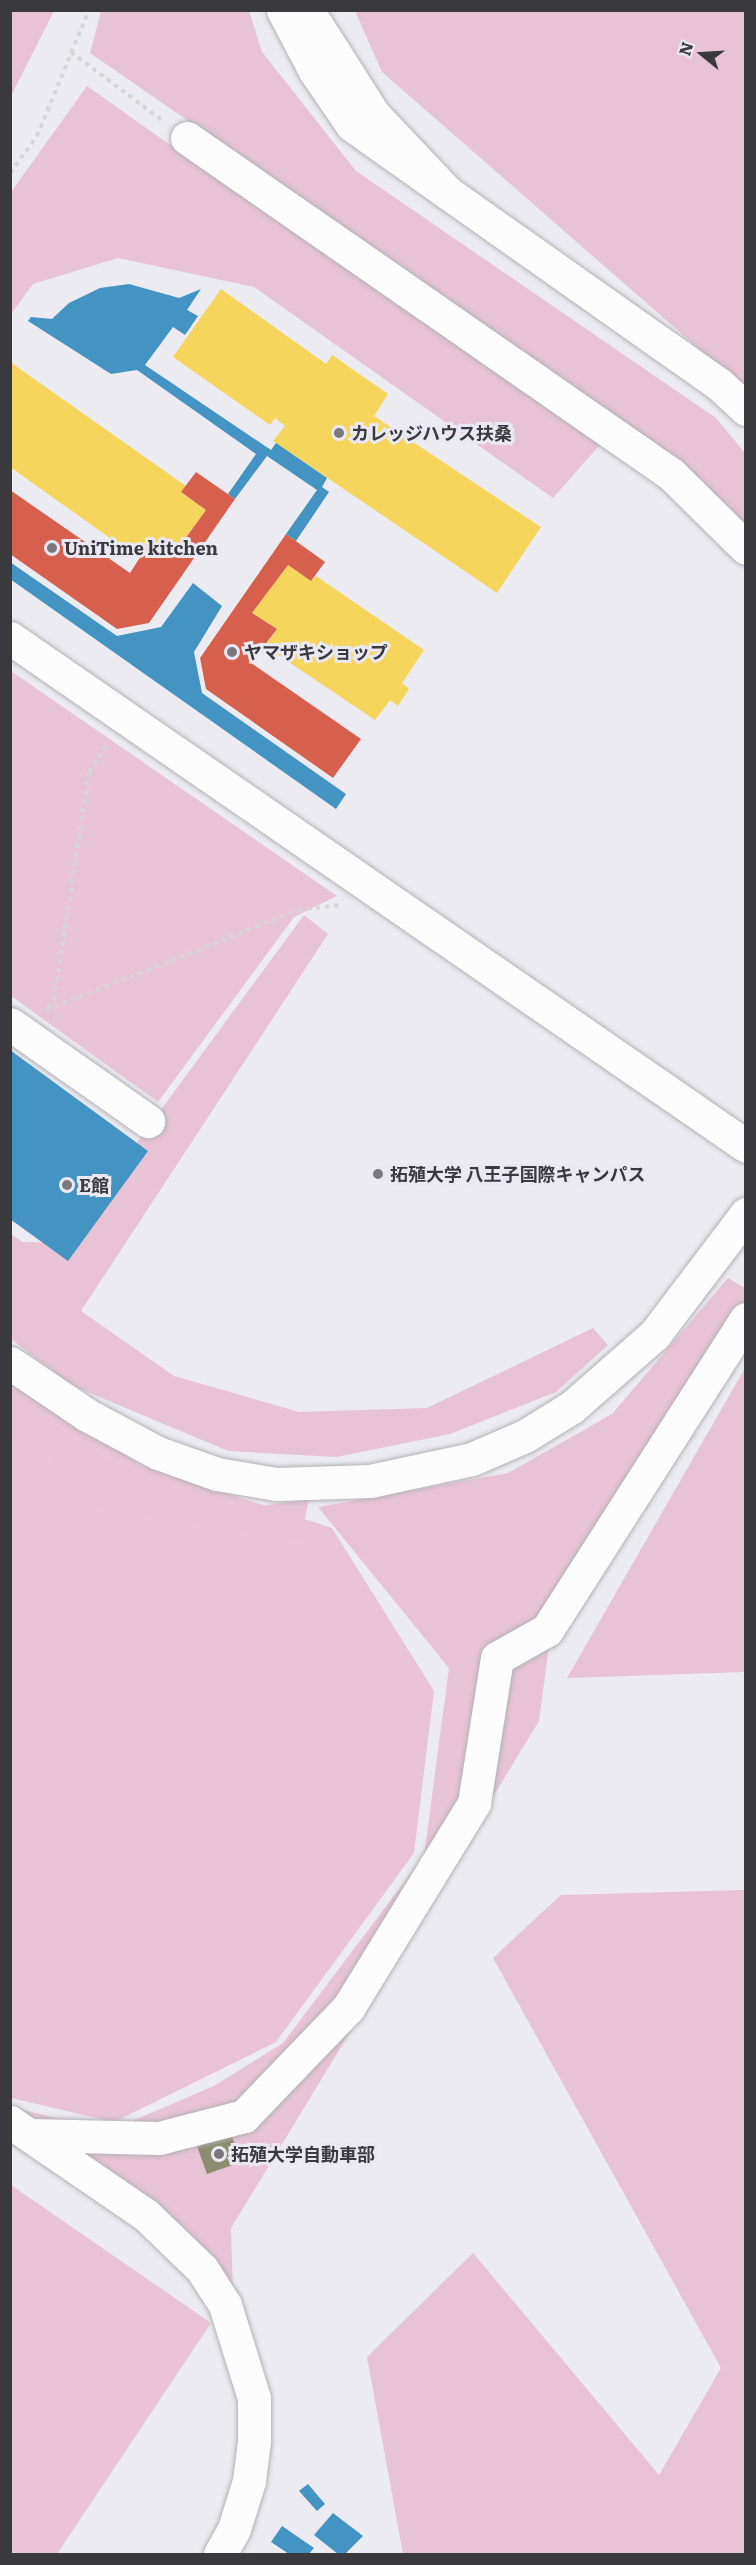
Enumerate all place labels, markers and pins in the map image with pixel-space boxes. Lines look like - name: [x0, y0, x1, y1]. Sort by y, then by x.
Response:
- place label: カレッジハウス扶桑: [351, 422, 513, 444]
- marker: カレッジハウス扶桑: [332, 426, 346, 440]
- place label: UniTime kitchen: [64, 537, 218, 559]
- marker: UniTime kitchen: [45, 541, 59, 555]
- place label: ヤマザキショップ: [244, 641, 388, 663]
- marker: ヤマザキショップ: [225, 645, 239, 659]
- place label: 拓殖大学 八王子国際キャンパス: [390, 1163, 646, 1185]
- marker: 拓殖大学 八王子国際キャンパス: [371, 1167, 385, 1181]
- place label: E館: [79, 1174, 109, 1196]
- marker: E館: [60, 1178, 74, 1192]
- place label: 拓殖大学自動車部: [231, 2143, 375, 2165]
- marker: 拓殖大学自動車部: [212, 2147, 226, 2161]

